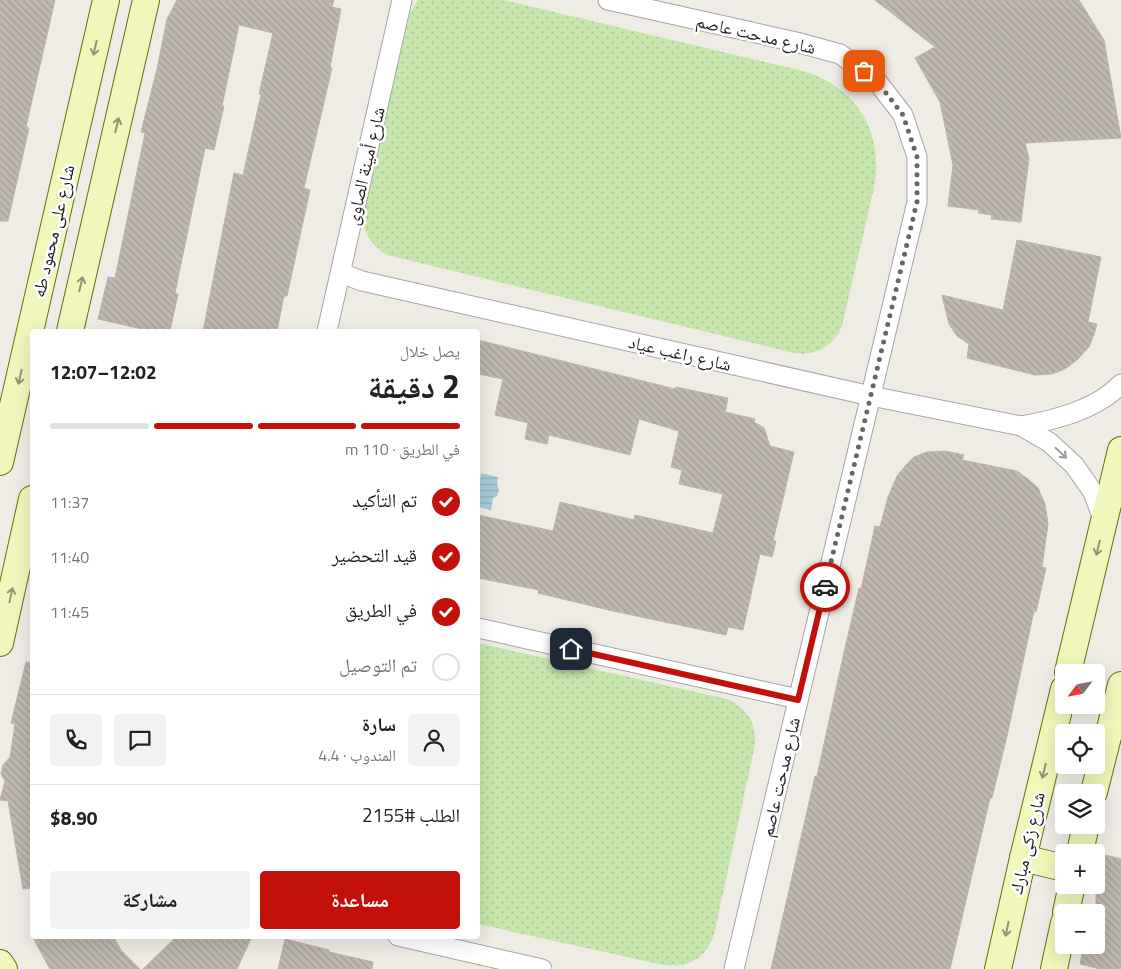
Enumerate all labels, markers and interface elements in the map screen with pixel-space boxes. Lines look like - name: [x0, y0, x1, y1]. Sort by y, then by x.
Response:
- street label: شارع مدحت عاصم: [693, 7, 819, 61]
- one-way arrow: [90, 39, 100, 55]
- pin: [843, 50, 885, 92]
- icon: bag: [850, 57, 878, 85]
- street label: شارع أمينة الصاوى: [338, 104, 392, 228]
- one-way arrow: [113, 118, 123, 134]
- street label: شارع على محمود طه: [25, 162, 81, 300]
- one-way arrow: [77, 276, 86, 292]
- street label: شارع راغب عياد: [626, 328, 734, 378]
- text: يصل خلال: [400, 339, 460, 363]
- text: 12:02–12:07: [50, 357, 157, 386]
- text: 2 دقيقة: [368, 362, 460, 410]
- one-way arrow: [15, 368, 24, 384]
- text: في الطريق · 110 m: [345, 437, 460, 461]
- one-way arrow: [1055, 447, 1067, 459]
- text: تم التأكيد: [352, 485, 417, 514]
- icon: check: [432, 488, 460, 516]
- text: 11:37: [50, 490, 89, 514]
- text: قيد التحضير: [332, 540, 417, 569]
- one-way arrow: [1093, 540, 1102, 556]
- icon: check: [432, 543, 460, 571]
- text: 11:40: [50, 545, 89, 569]
- courier: [800, 562, 850, 612]
- icon: car: [811, 573, 839, 601]
- one-way arrow: [7, 588, 16, 604]
- text: في الطريق: [345, 595, 417, 624]
- icon: check: [432, 598, 460, 626]
- text: 11:45: [50, 600, 89, 624]
- pin: [550, 628, 592, 670]
- icon: home: [557, 635, 585, 663]
- text: تم التوصيل: [339, 650, 417, 679]
- north arrow: [1055, 664, 1105, 714]
- map controls: [1055, 664, 1105, 954]
- text: سارة: [362, 709, 396, 738]
- button: phone: [50, 714, 102, 766]
- button: chat: [114, 714, 166, 766]
- button: person: [408, 714, 460, 766]
- street label: شارع مدحت عاصم: [753, 714, 807, 840]
- button: locate: [1055, 724, 1105, 774]
- text: المندوب · 4.4: [318, 743, 396, 767]
- one-way arrow: [1039, 762, 1048, 778]
- button: layers: [1055, 784, 1105, 834]
- street label: شارع زكى مبارك: [1002, 789, 1052, 897]
- text: الطلب #2155: [362, 800, 460, 829]
- text: $8.90: [50, 803, 97, 832]
- button: +: [1055, 844, 1105, 894]
- button: مشاركة: [50, 871, 250, 929]
- button: مساعدة: [260, 871, 460, 929]
- button: −: [1055, 904, 1105, 954]
- one-way arrow: [1002, 920, 1011, 936]

